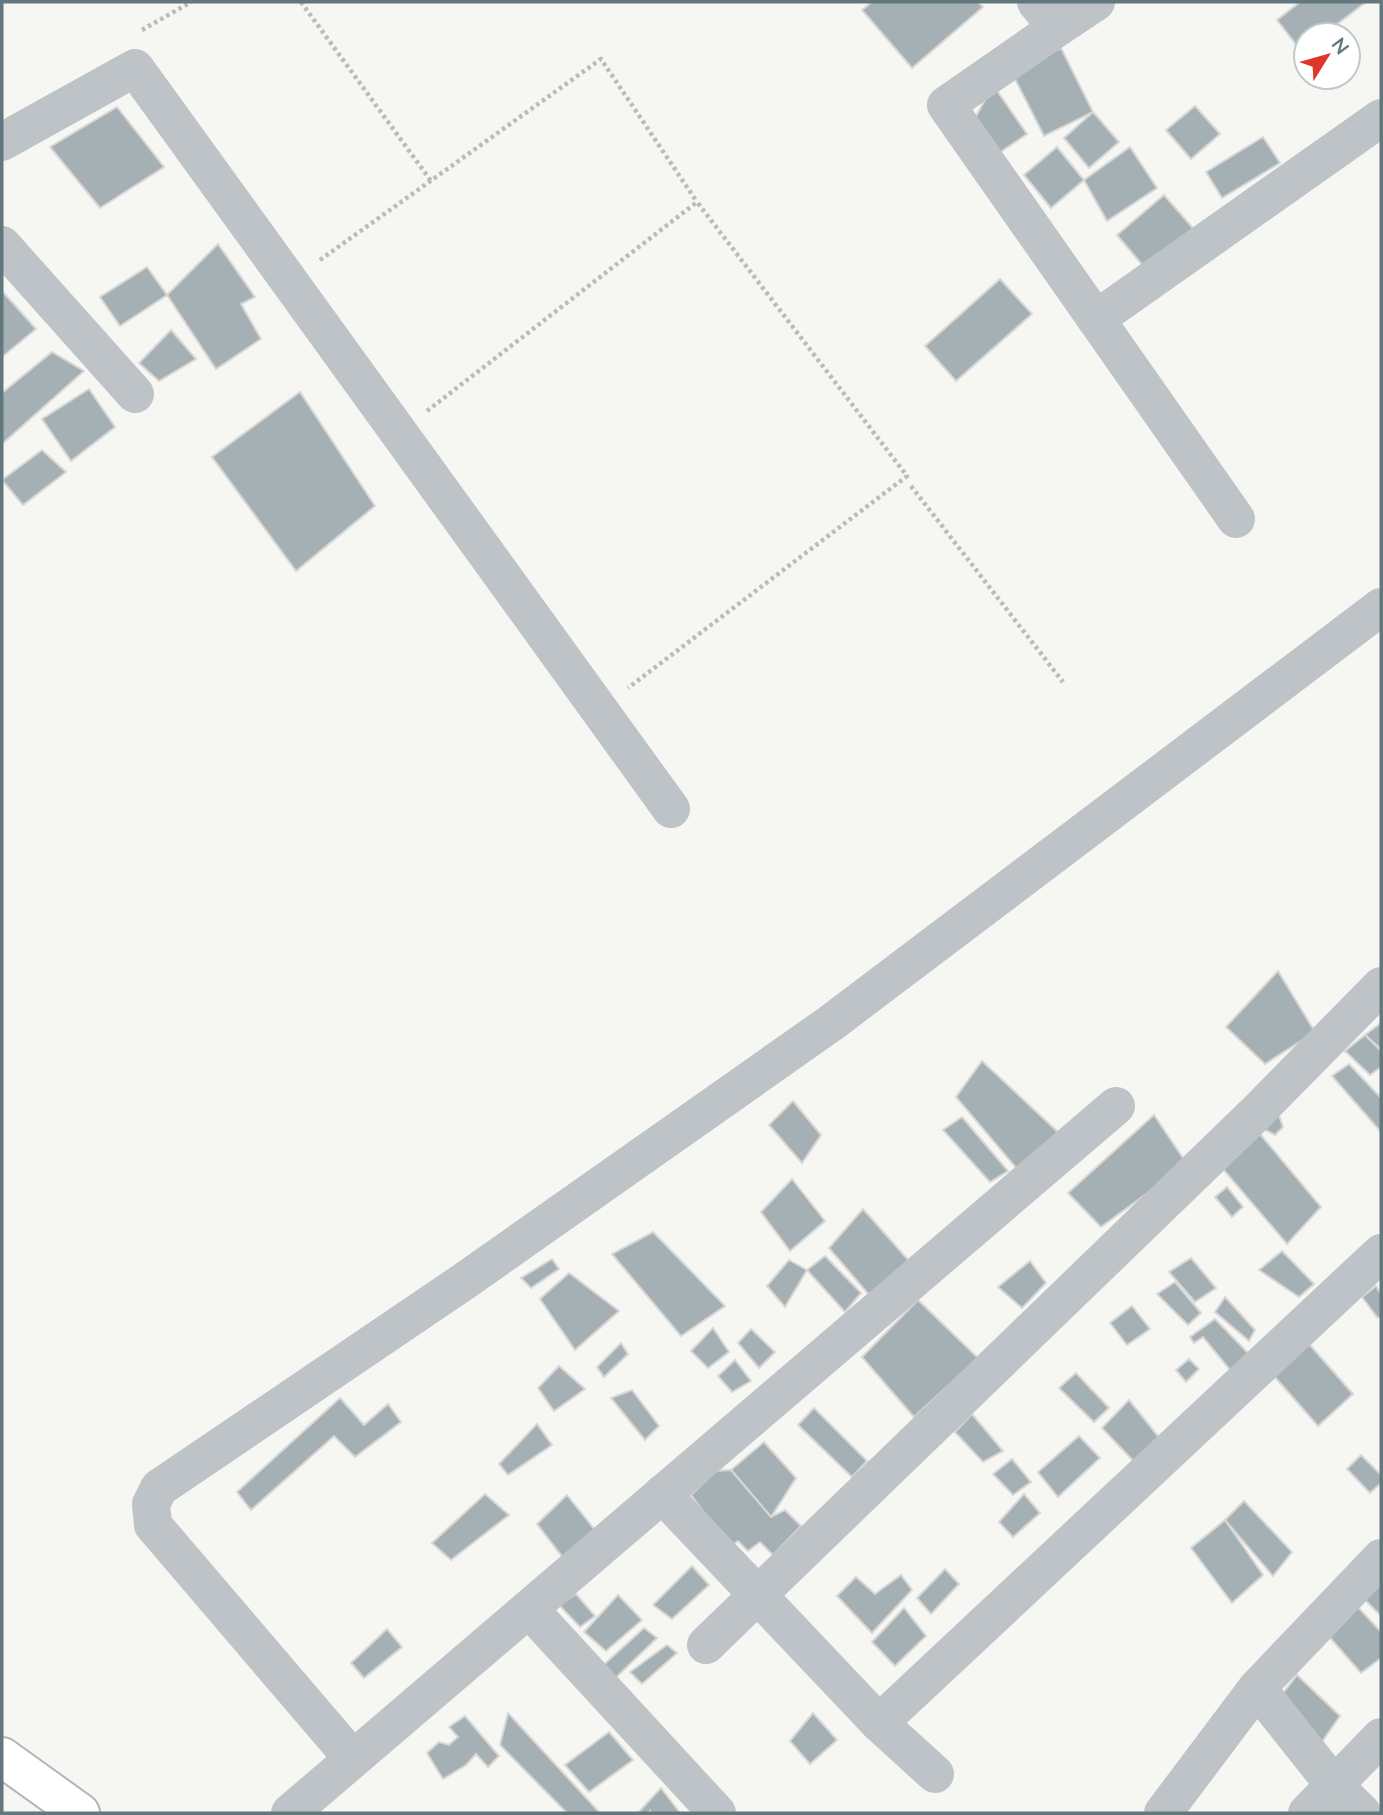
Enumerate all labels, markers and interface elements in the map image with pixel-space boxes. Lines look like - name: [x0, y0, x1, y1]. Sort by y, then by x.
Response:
- north arrow: [1292, 21, 1362, 91]
- text: N: [1327, 33, 1355, 58]

